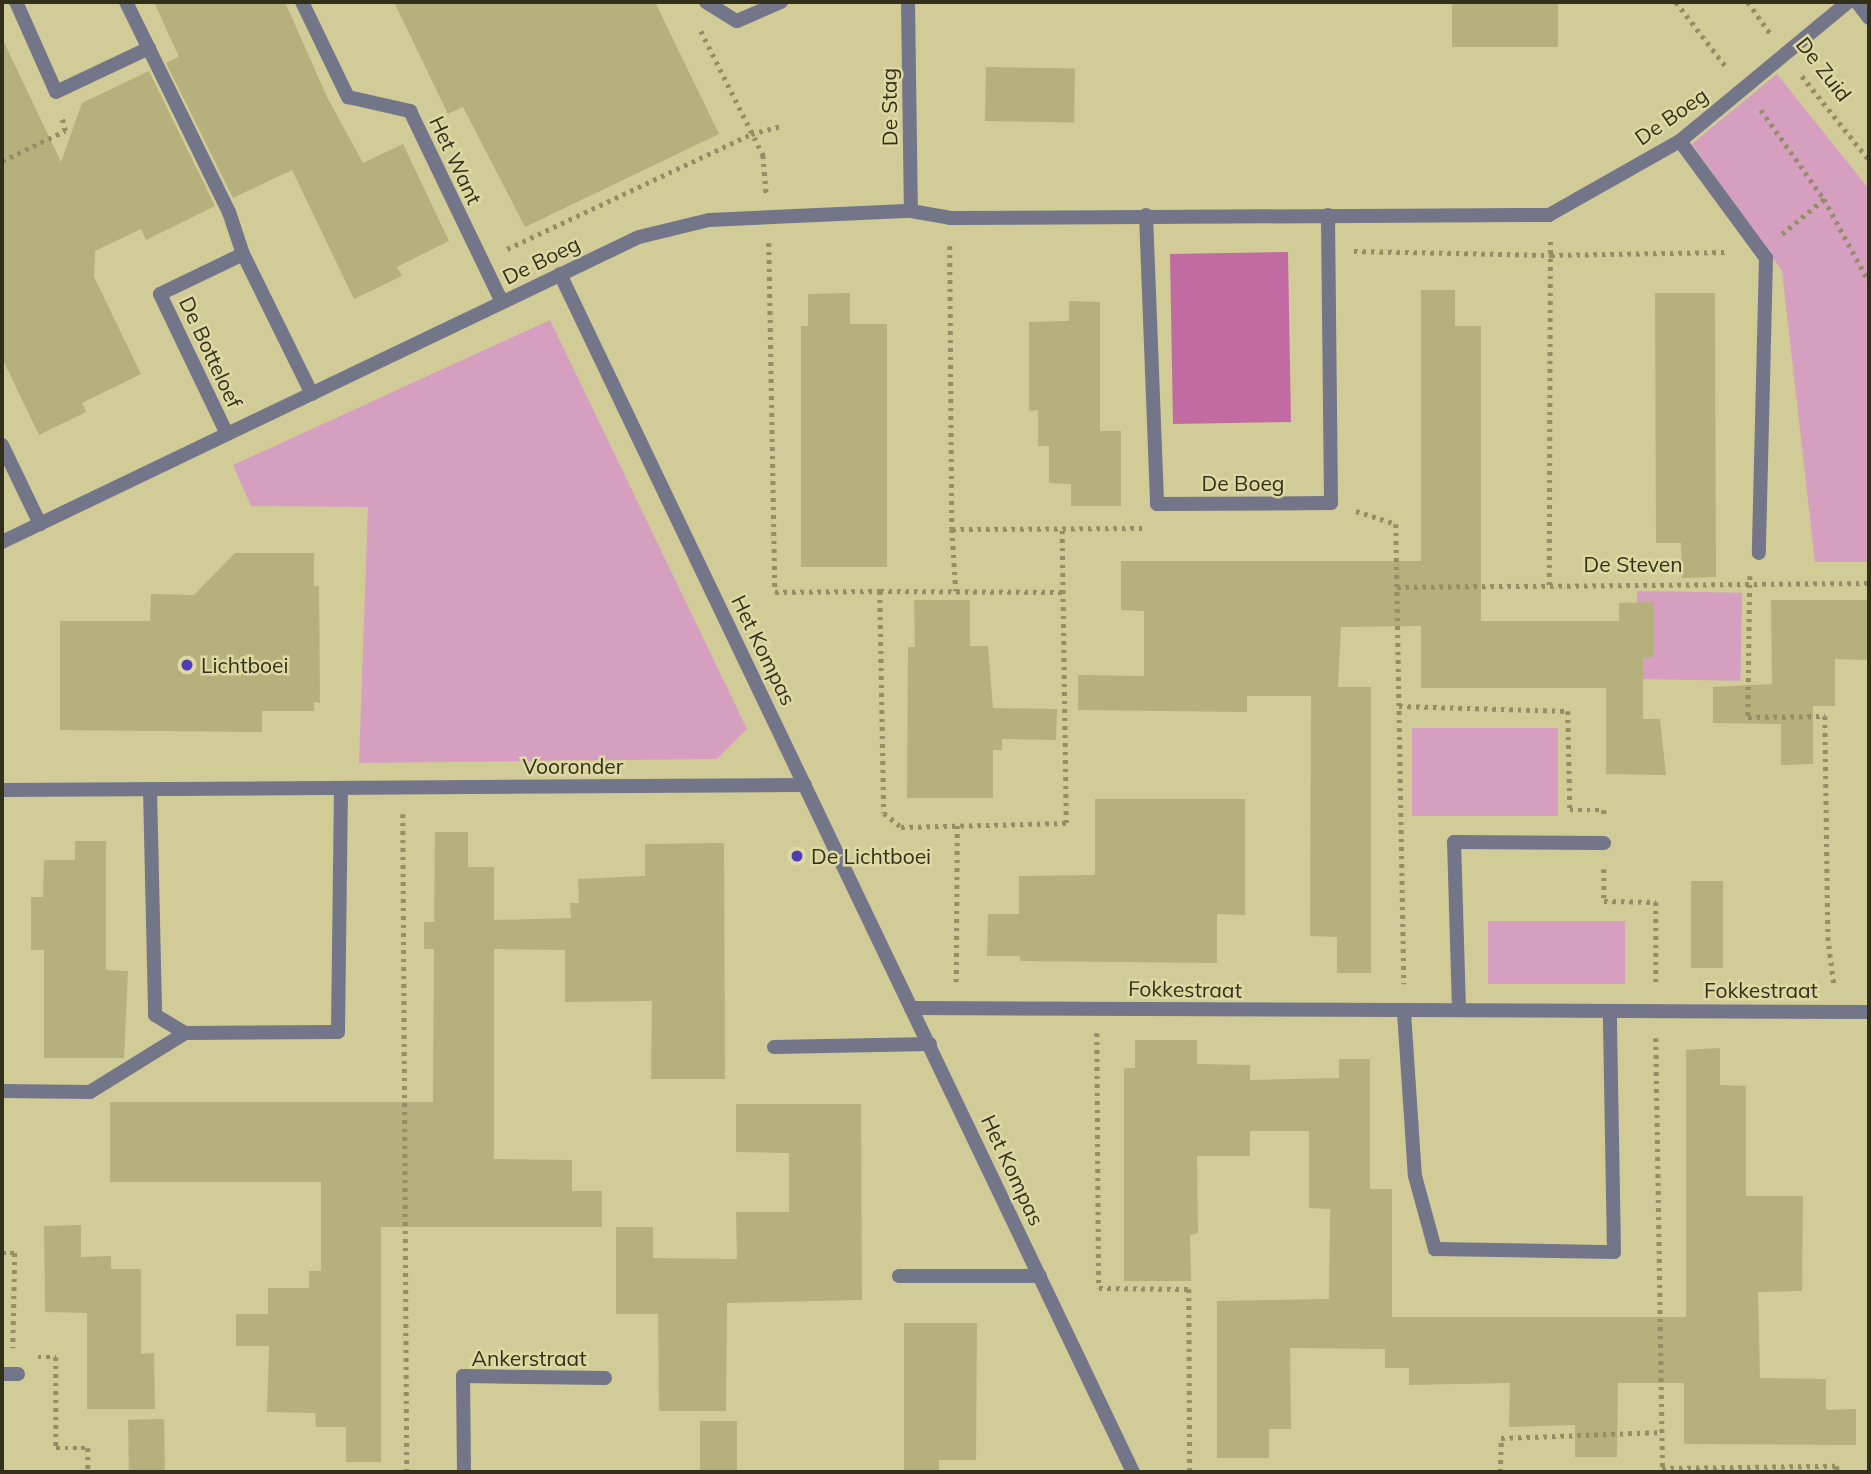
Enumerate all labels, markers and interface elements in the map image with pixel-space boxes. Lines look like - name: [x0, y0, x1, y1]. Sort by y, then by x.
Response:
- street label: De Zuid: [1791, 32, 1857, 106]
- street label: De Stag: [876, 68, 902, 146]
- street label: De Boeg: [1630, 82, 1712, 150]
- street label: Het Want: [425, 112, 487, 208]
- street label: De Boeg: [498, 230, 584, 290]
- street label: De Botteloef: [174, 292, 248, 412]
- street label: De Boeg: [1202, 470, 1284, 496]
- street label: De Steven: [1584, 551, 1682, 577]
- street label: Het Kompas: [726, 591, 802, 709]
- place label: Lichtboei: [201, 652, 289, 678]
- marker: Lichtboei: [179, 657, 195, 673]
- street label: Vooronder: [523, 753, 623, 779]
- place label: De Lichtboei: [811, 843, 931, 869]
- marker: De Lichtboei: [789, 848, 805, 864]
- street label: Fokkestraat: [1128, 975, 1242, 1003]
- street label: Fokkestraat: [1704, 977, 1818, 1003]
- street label: Het Kompas: [976, 1111, 1050, 1229]
- street label: Ankerstraat: [472, 1345, 586, 1371]

